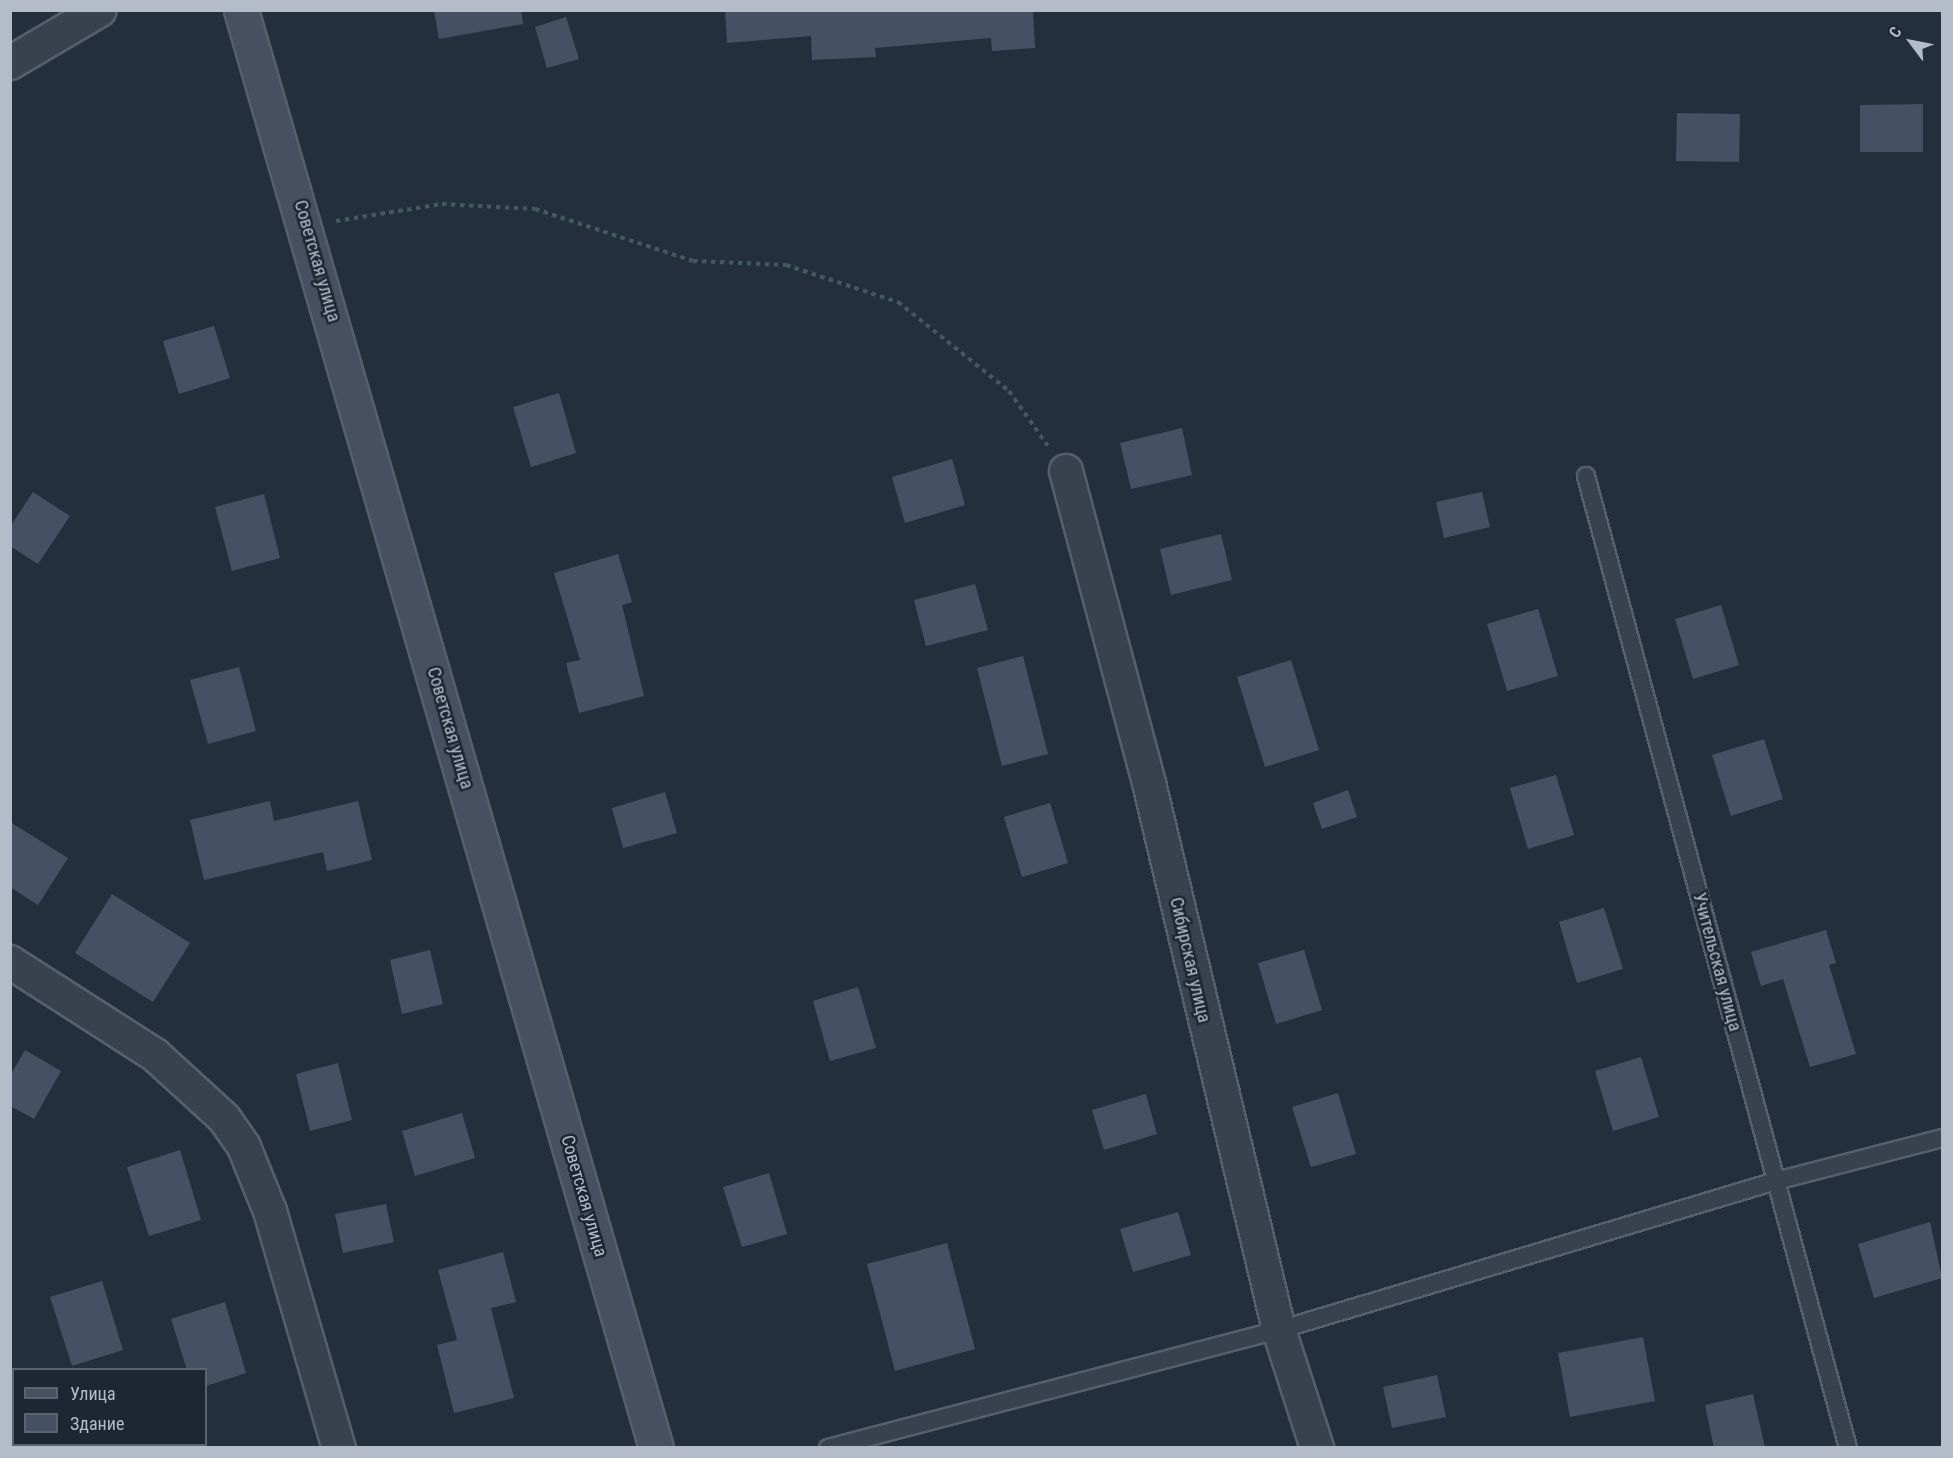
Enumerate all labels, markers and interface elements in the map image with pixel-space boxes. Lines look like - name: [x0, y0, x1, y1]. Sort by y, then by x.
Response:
- north arrow: [1881, 12, 1941, 72]
- text: С: [1885, 23, 1906, 41]
- street label: Советская улица: [289, 198, 345, 324]
- street label: Советская улица: [422, 665, 478, 791]
- street label: Учительская улица: [1688, 890, 1746, 1034]
- street label: Сибирская улица: [1165, 895, 1215, 1025]
- street label: Советская улица: [556, 1133, 612, 1259]
- legend: [12, 1368, 207, 1446]
- text: Улица: [70, 1383, 116, 1404]
- text: Здание: [70, 1413, 124, 1434]

